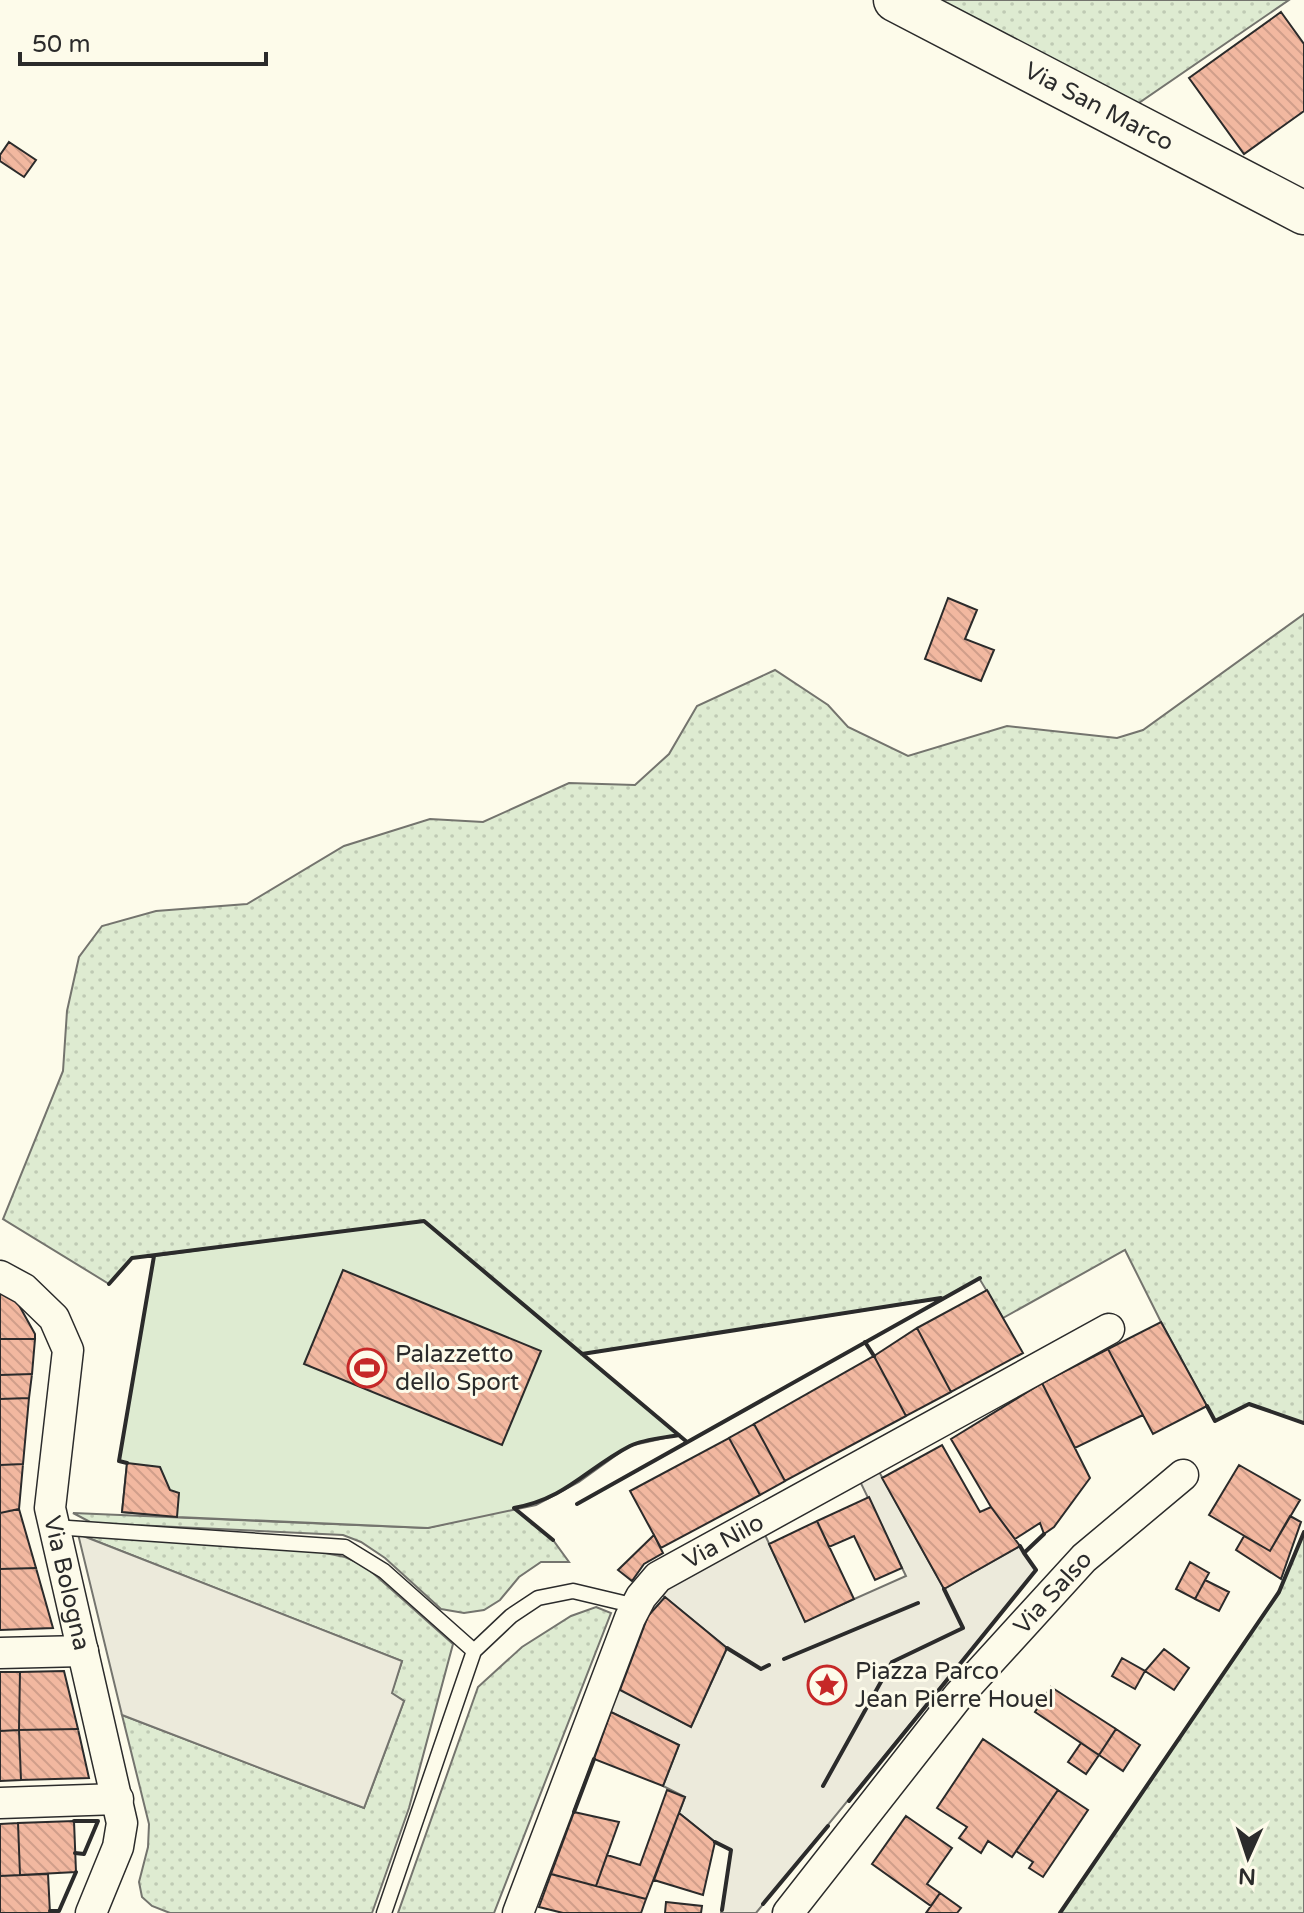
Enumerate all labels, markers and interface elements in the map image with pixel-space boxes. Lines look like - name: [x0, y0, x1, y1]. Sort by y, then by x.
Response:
- scale bar: [20, 16, 266, 66]
- text: 50 m: [32, 30, 90, 59]
- street label: Via San Marco: [1019, 55, 1178, 157]
- place label: Palazzetto dello Sport: [395, 1340, 519, 1397]
- sports icon: Palazzetto dello Sport: [346, 1347, 388, 1389]
- street label: Via Nilo: [678, 1507, 769, 1575]
- street label: Via Bologna: [38, 1513, 97, 1653]
- street label: Via Salso: [1007, 1545, 1098, 1640]
- place label: Piazza Parco Jean Pierre Houel: [855, 1657, 1054, 1714]
- place icon: Piazza Parco Jean Pierre Houel: [806, 1664, 848, 1706]
- north arrow: [1208, 1817, 1288, 1897]
- text: N: [1238, 1863, 1257, 1889]

